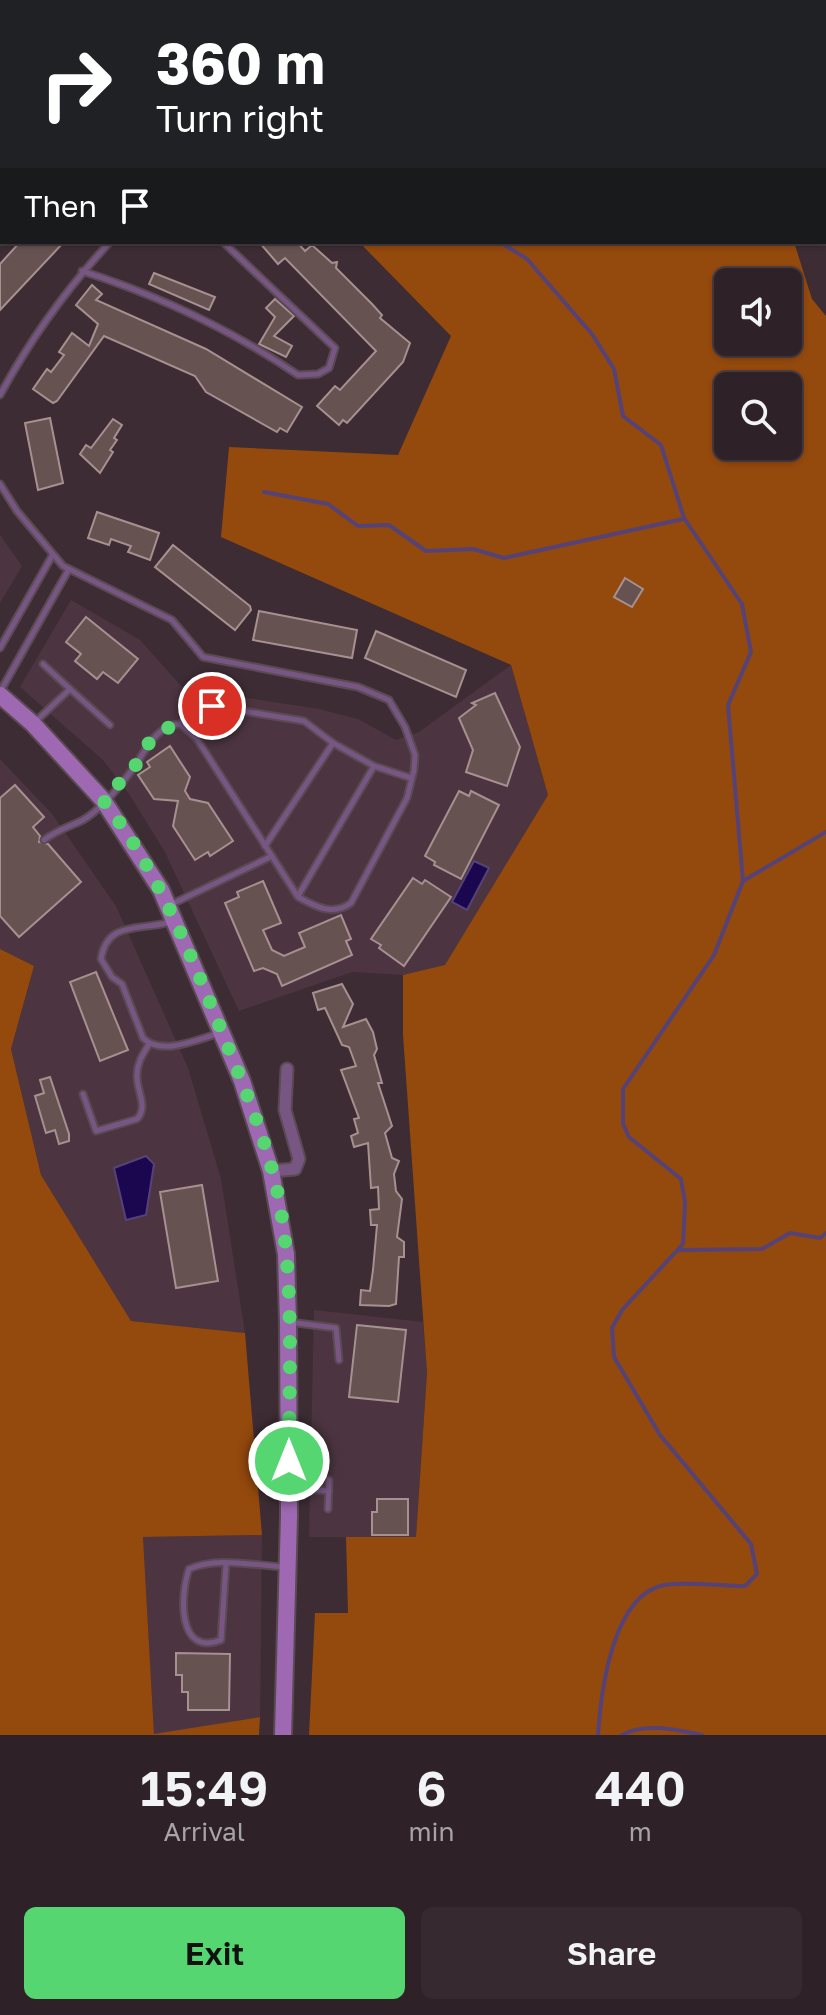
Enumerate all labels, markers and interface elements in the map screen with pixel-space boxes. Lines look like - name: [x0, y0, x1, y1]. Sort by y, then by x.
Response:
- text: 360 m: [156, 29, 325, 96]
- icon: right: [24, 32, 128, 136]
- text: Turn right: [156, 97, 324, 140]
- icon: arrive: [113, 184, 157, 228]
- text: Then: [24, 188, 97, 224]
- map controls: [714, 268, 802, 460]
- button: sound: [714, 268, 802, 356]
- button: search: [714, 372, 802, 460]
- pin: [178, 672, 246, 740]
- icon: arrive: [190, 684, 234, 728]
- position arrow: [247, 1419, 331, 1503]
- text: 15:49: [140, 1759, 268, 1817]
- text: 6: [416, 1759, 446, 1817]
- text: 440: [595, 1759, 686, 1817]
- text: Arrival: [164, 1816, 245, 1847]
- text: min: [408, 1816, 454, 1847]
- text: m: [629, 1816, 652, 1847]
- button: Exit: [24, 1907, 405, 1999]
- button: Share: [421, 1907, 802, 1999]

